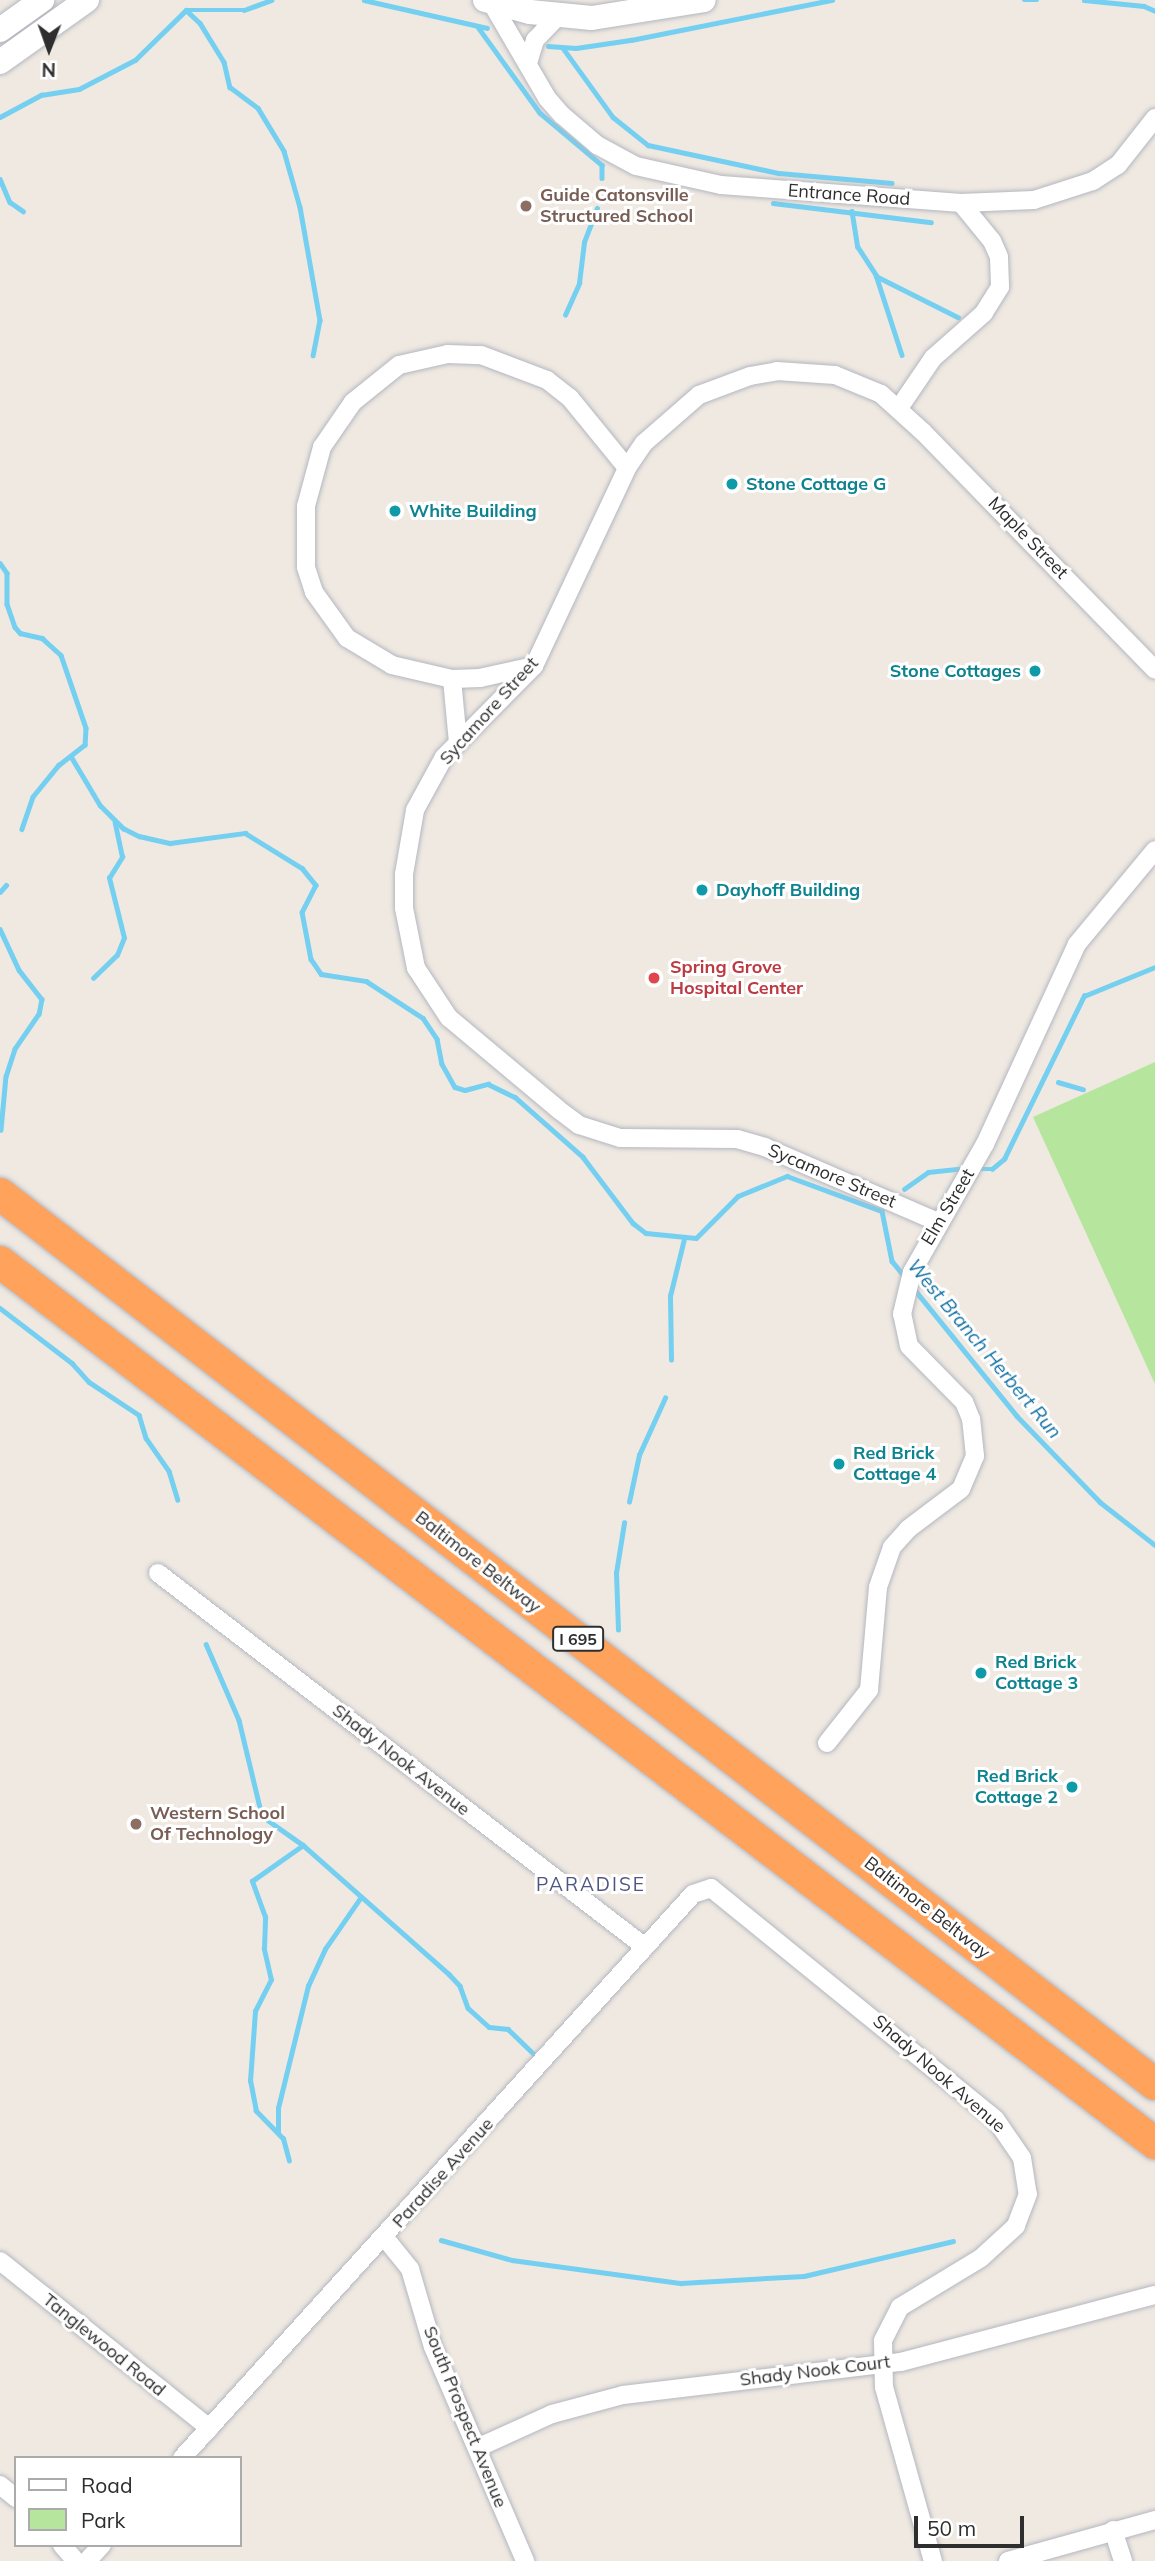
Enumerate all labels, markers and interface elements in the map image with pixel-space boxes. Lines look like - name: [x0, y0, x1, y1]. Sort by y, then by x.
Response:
- north arrow: [14, 14, 84, 84]
- text: N: [41, 58, 56, 82]
- street label: Entrance Road: [787, 180, 911, 210]
- place label: Guide Catonsville Structured School: [540, 185, 693, 228]
- marker: Guide Catonsville Structured School: [518, 198, 534, 214]
- place label: Stone Cottage G: [746, 473, 886, 495]
- marker: Stone Cottage G: [724, 476, 740, 492]
- street label: Maple Street: [984, 493, 1072, 583]
- place label: White Building: [409, 500, 537, 522]
- marker: White Building: [387, 503, 403, 519]
- street label: Sycamore Street: [435, 653, 543, 769]
- place label: Stone Cottages: [890, 660, 1021, 682]
- marker: Stone Cottages: [1027, 663, 1043, 679]
- place label: Dayhoff Building: [716, 879, 860, 901]
- marker: Dayhoff Building: [694, 882, 710, 898]
- place label: Spring Grove Hospital Center: [670, 957, 803, 1000]
- marker: Spring Grove Hospital Center: [644, 968, 664, 988]
- street label: Sycamore Street: [765, 1139, 899, 1213]
- street label: Elm Street: [917, 1165, 979, 1249]
- water label: West Branch Herbert Run: [902, 1255, 1066, 1443]
- place label: Red Brick Cottage 4: [853, 1443, 936, 1486]
- marker: Red Brick Cottage 4: [831, 1456, 847, 1472]
- street label: Baltimore Beltway: [411, 1506, 545, 1618]
- road number: I 695: [552, 1626, 604, 1652]
- place label: Red Brick Cottage 3: [995, 1652, 1078, 1694]
- marker: Red Brick Cottage 3: [973, 1665, 989, 1681]
- street label: Shady Nook Avenue: [328, 1700, 474, 1820]
- place label: Red Brick Cottage 2: [975, 1766, 1058, 1809]
- marker: Red Brick Cottage 2: [1064, 1779, 1080, 1795]
- place label: Western School Of Technology: [150, 1803, 285, 1846]
- marker: Western School Of Technology: [128, 1816, 144, 1832]
- street label: Baltimore Beltway: [860, 1852, 994, 1964]
- district label: PARADISE: [537, 1874, 645, 1896]
- street label: Shady Nook Avenue: [868, 2011, 1010, 2137]
- street label: Paradise Avenue: [388, 2114, 498, 2232]
- street label: Tanglewood Road: [38, 2289, 170, 2401]
- street label: South Prospect Avenue: [419, 2323, 511, 2511]
- street label: Shady Nook Court: [739, 2351, 891, 2391]
- legend: [14, 2456, 242, 2547]
- text: Road: [81, 2472, 132, 2498]
- scale bar: [917, 2502, 1027, 2546]
- text: Park: [81, 2507, 125, 2533]
- text: 50 m: [927, 2515, 976, 2541]

